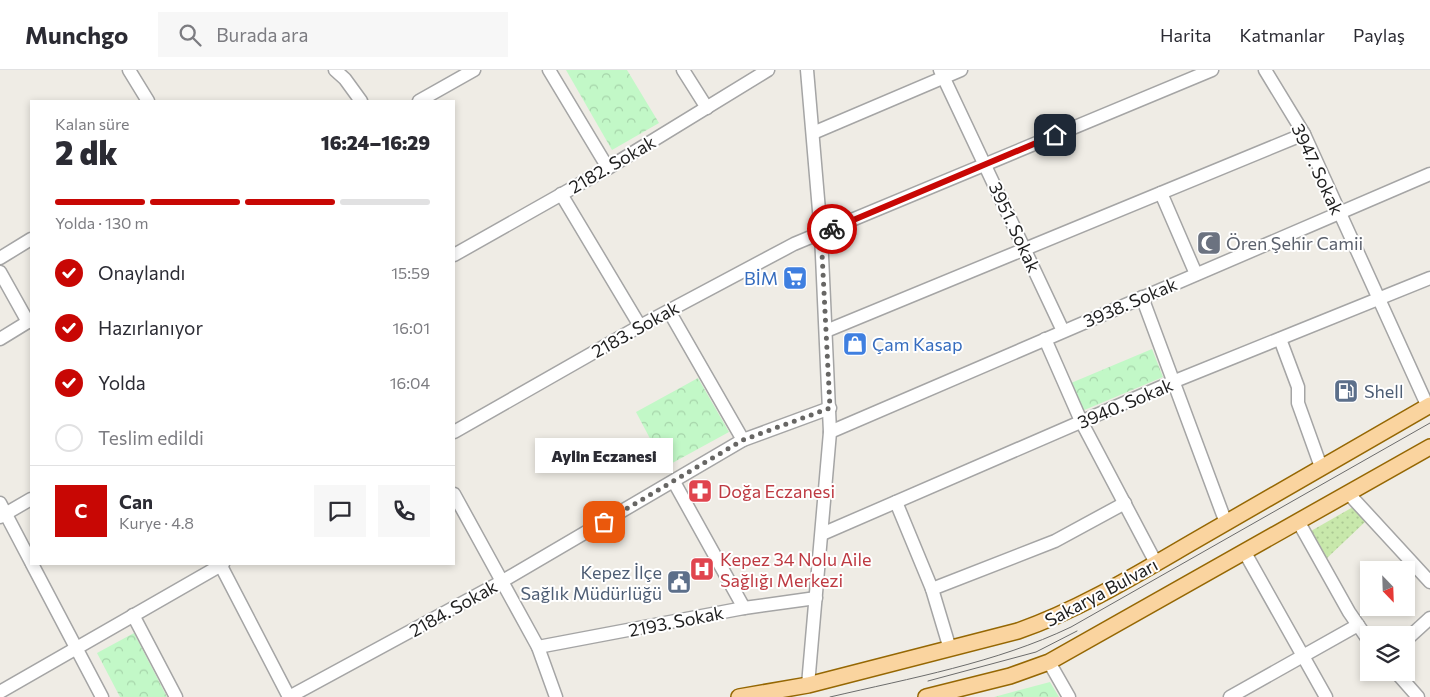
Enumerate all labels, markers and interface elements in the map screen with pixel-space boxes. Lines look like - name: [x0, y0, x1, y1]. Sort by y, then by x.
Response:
- search box: [158, 12, 508, 57]
- text: Munchgo: [25, 20, 128, 49]
- icon: search: [176, 21, 204, 49]
- text: Burada ara: [216, 23, 308, 46]
- text: Harita: [1160, 24, 1212, 46]
- text: Katmanlar: [1240, 24, 1325, 46]
- text: Paylaş: [1353, 24, 1405, 46]
- text: Kalan süre: [55, 114, 130, 133]
- pin: [1034, 114, 1076, 156]
- street label: 3947. Sokak: [1287, 120, 1349, 218]
- icon: home: [1041, 121, 1069, 149]
- street label: 2182. Sokak: [565, 130, 659, 198]
- text: 16:24–16:29: [321, 131, 430, 154]
- text: 2 dk: [55, 132, 117, 172]
- street label: 3951. Sokak: [984, 178, 1046, 276]
- courier: [807, 204, 857, 254]
- text: Yolda · 130 m: [55, 213, 149, 232]
- icon: bike: [818, 215, 846, 243]
- mosque icon: Ören Şehir Camii: [1196, 230, 1222, 256]
- place label: Ören Şehir Camii: [1226, 232, 1363, 254]
- icon: check: [55, 259, 83, 287]
- text: Onaylandı: [98, 261, 185, 284]
- text: 15:59: [391, 263, 430, 282]
- supermarket icon: BİM: [782, 265, 808, 291]
- place label: BİM: [744, 267, 778, 289]
- street label: 3938. Sokak: [1080, 272, 1181, 332]
- street label: 2183. Sokak: [587, 296, 683, 362]
- icon: check: [55, 314, 83, 342]
- text: Hazırlanıyor: [98, 316, 203, 339]
- text: 16:01: [392, 318, 430, 337]
- shop icon: Çam Kasap: [842, 331, 868, 357]
- place label: Çam Kasap: [872, 333, 963, 355]
- icon: check: [55, 369, 83, 397]
- text: Yolda: [98, 371, 146, 394]
- text: 16:04: [390, 373, 430, 392]
- street label: 3940. Sokak: [1074, 373, 1176, 433]
- fuel station icon: Shell: [1333, 378, 1359, 404]
- place label: Shell: [1364, 380, 1404, 402]
- text: Teslim edildi: [98, 426, 204, 449]
- callout: Aylin Eczanesi: [535, 437, 673, 472]
- text: Aylin Eczanesi: [551, 446, 657, 465]
- pharmacy icon: Doğa Eczanesi: [687, 478, 713, 504]
- place label: Doğa Eczanesi: [718, 480, 835, 502]
- button: chat: [314, 485, 366, 537]
- button: phone: [378, 485, 430, 537]
- text: Can: [119, 490, 153, 513]
- text: C: [75, 499, 88, 522]
- pin: [583, 501, 625, 543]
- icon: bag: [590, 508, 618, 536]
- text: Kurye · 4.8: [119, 513, 194, 532]
- place label: Kepez 34 Nolu Aile Sağlığı Merkezi: [720, 548, 872, 591]
- street label: Sakarya Bulvarı: [1041, 553, 1161, 631]
- hospital icon: Kepez 34 Nolu Aile Sağlığı Merkezi: [689, 556, 715, 582]
- place label: Kepez İlçe Sağlık Müdürlüğü: [521, 561, 662, 604]
- north arrow: [1360, 561, 1415, 616]
- map controls: [1360, 561, 1415, 681]
- public building icon: Kepez İlçe Sağlık Müdürlüğü: [666, 569, 692, 595]
- street label: 2184. Sokak: [405, 575, 501, 641]
- street label: 2193. Sokak: [627, 601, 726, 641]
- button: layers: [1360, 626, 1415, 681]

